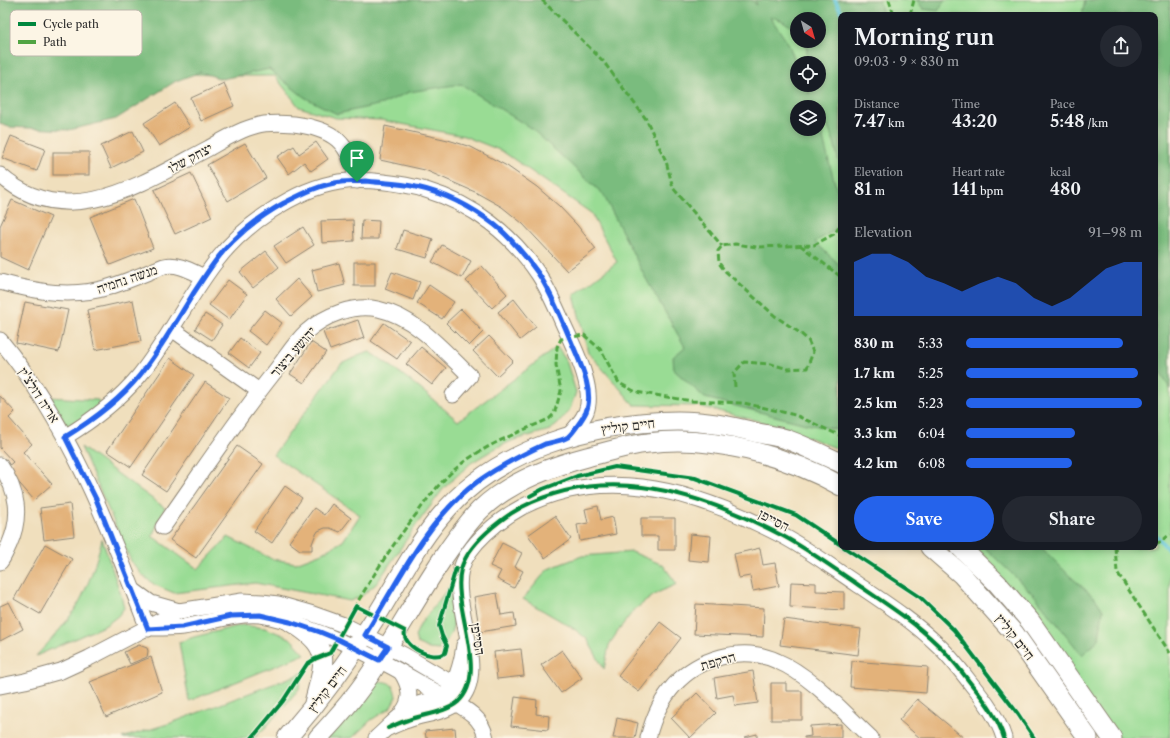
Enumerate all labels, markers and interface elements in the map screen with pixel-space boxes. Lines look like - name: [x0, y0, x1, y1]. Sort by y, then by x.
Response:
- legend: [10, 10, 142, 56]
- north arrow: [790, 12, 826, 48]
- map controls: [790, 12, 826, 136]
- text: Cycle path: [43, 17, 99, 31]
- text: Morning run: [854, 24, 994, 51]
- button: share: [1100, 25, 1142, 67]
- text: Path: [43, 35, 67, 49]
- text: 09:03 · 9 × 830 m: [854, 53, 959, 69]
- button: locate: [790, 56, 826, 92]
- text: Distance: [854, 97, 900, 111]
- text: Time: [952, 97, 980, 111]
- text: Pace: [1050, 97, 1075, 111]
- button: layers: [790, 100, 826, 136]
- text: 7.47: [854, 111, 885, 131]
- text: 43:20: [952, 111, 997, 131]
- text: 5:48: [1050, 111, 1085, 131]
- text: km: [885, 116, 905, 130]
- text: /km: [1085, 116, 1108, 130]
- street label: יצחק שלו: [165, 139, 216, 177]
- pin: [340, 141, 374, 182]
- icon: arrive: [346, 147, 368, 169]
- text: Elevation: [854, 165, 903, 179]
- text: Heart rate: [952, 165, 1005, 179]
- text: kcal: [1050, 165, 1071, 179]
- text: 81: [854, 179, 872, 199]
- text: 141: [952, 179, 977, 199]
- text: 480: [1050, 179, 1081, 199]
- text: m: [872, 184, 885, 198]
- text: bpm: [977, 184, 1004, 198]
- text: Elevation: [854, 224, 912, 240]
- text: 91–98 m: [1088, 224, 1142, 240]
- street label: מנשה נחמיה: [94, 260, 160, 298]
- street label: יהושע ביצור: [266, 323, 320, 381]
- text: 830 m: [854, 335, 894, 351]
- text: 5:33: [918, 335, 943, 351]
- street label: אריה דולצ'ין: [14, 364, 64, 426]
- text: 1.7 km: [854, 365, 895, 381]
- text: 5:25: [918, 365, 943, 381]
- text: 2.5 km: [854, 395, 897, 411]
- text: 5:23: [918, 395, 943, 411]
- street label: חיים קוליץ: [600, 414, 656, 438]
- text: 3.3 km: [854, 425, 897, 441]
- text: 6:04: [918, 425, 945, 441]
- text: 4.2 km: [854, 455, 898, 471]
- text: 6:08: [918, 455, 945, 471]
- button: Save: [854, 496, 994, 542]
- button: Share: [1002, 496, 1142, 542]
- street label: הסייפן: [755, 505, 793, 535]
- street label: חיים קוליץ: [991, 610, 1039, 664]
- street label: הסייפן: [467, 622, 489, 656]
- street label: הרקפת: [698, 647, 738, 675]
- street label: חיים קוליץ: [304, 662, 350, 716]

